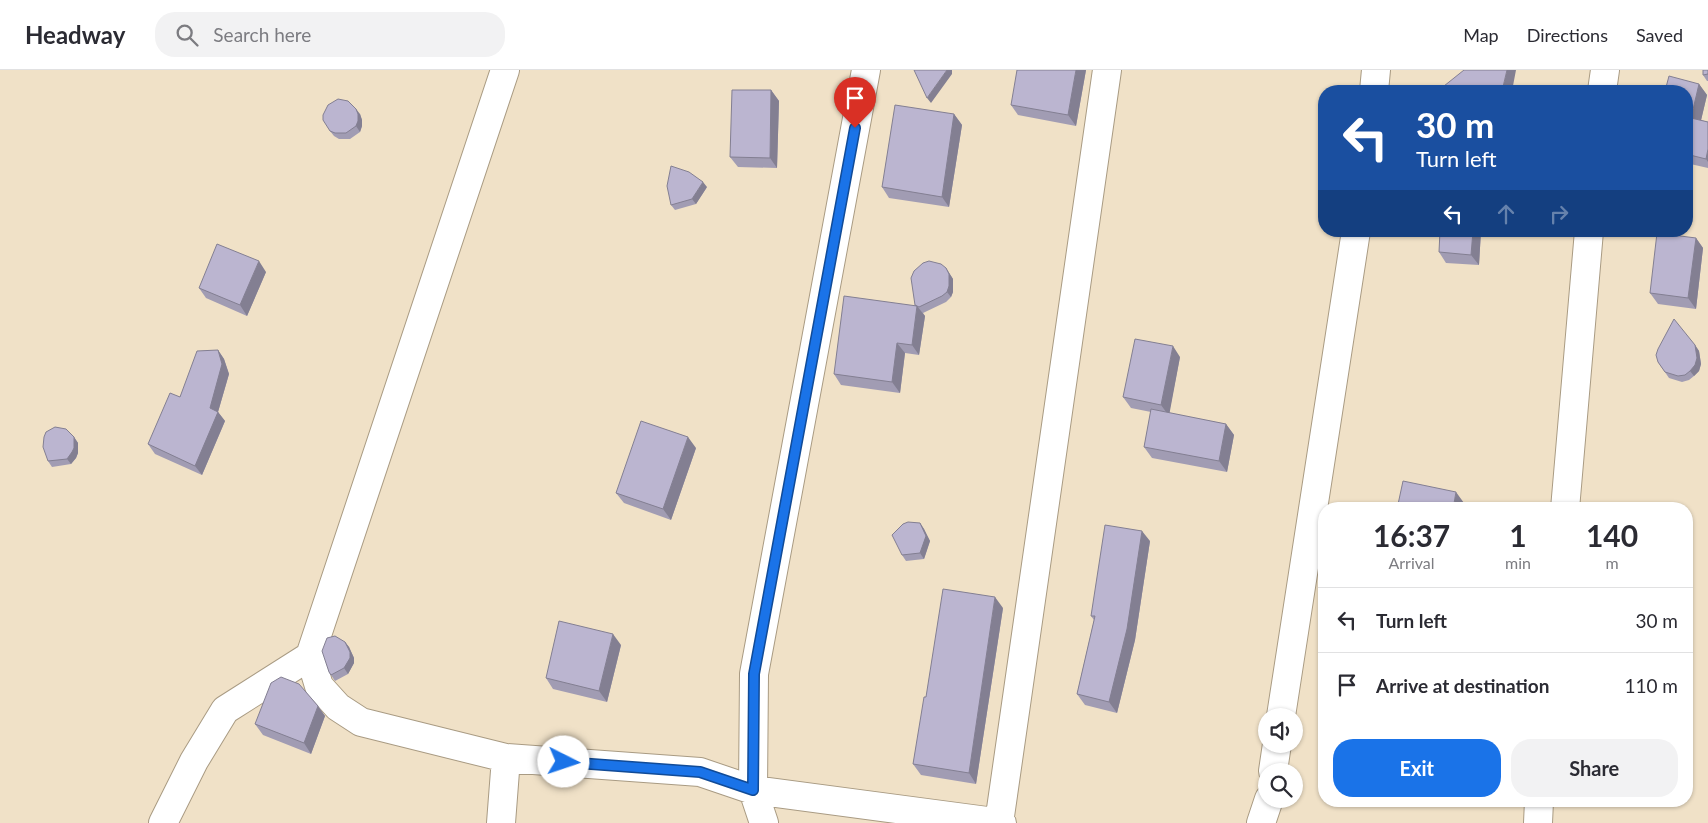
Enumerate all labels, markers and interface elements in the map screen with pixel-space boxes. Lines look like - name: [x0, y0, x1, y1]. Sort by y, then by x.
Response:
- search box: [155, 12, 505, 57]
- text: Headway: [25, 20, 125, 49]
- icon: search: [173, 21, 201, 49]
- text: Search here: [213, 23, 311, 46]
- text: Map: [1463, 24, 1499, 46]
- text: Directions: [1527, 24, 1608, 46]
- text: Saved: [1636, 24, 1683, 46]
- pin: [834, 77, 876, 128]
- icon: arrive: [841, 84, 869, 112]
- text: 30 m: [1416, 103, 1494, 145]
- icon: left: [1333, 105, 1398, 170]
- text: Turn left: [1416, 145, 1497, 172]
- icon: left: [1439, 200, 1467, 228]
- icon: ahead: [1492, 200, 1520, 228]
- icon: right: [1545, 200, 1573, 228]
- text: 16:37: [1373, 517, 1450, 553]
- text: 1: [1509, 517, 1527, 553]
- text: 140: [1586, 517, 1638, 553]
- text: Arrival: [1388, 553, 1435, 572]
- text: min: [1505, 553, 1531, 572]
- text: m: [1605, 553, 1619, 572]
- icon: left: [1333, 606, 1361, 634]
- text: Turn left: [1376, 609, 1447, 632]
- text: 30 m: [1635, 609, 1678, 632]
- icon: arrive: [1333, 671, 1361, 699]
- text: Arrive at destination: [1376, 674, 1549, 697]
- text: 110 m: [1624, 674, 1678, 697]
- map controls: [1258, 708, 1303, 808]
- button: sound: [1258, 708, 1303, 753]
- position arrow: [537, 735, 589, 787]
- button: Exit: [1333, 739, 1501, 797]
- button: Share: [1511, 739, 1678, 797]
- button: search: [1258, 763, 1303, 808]

